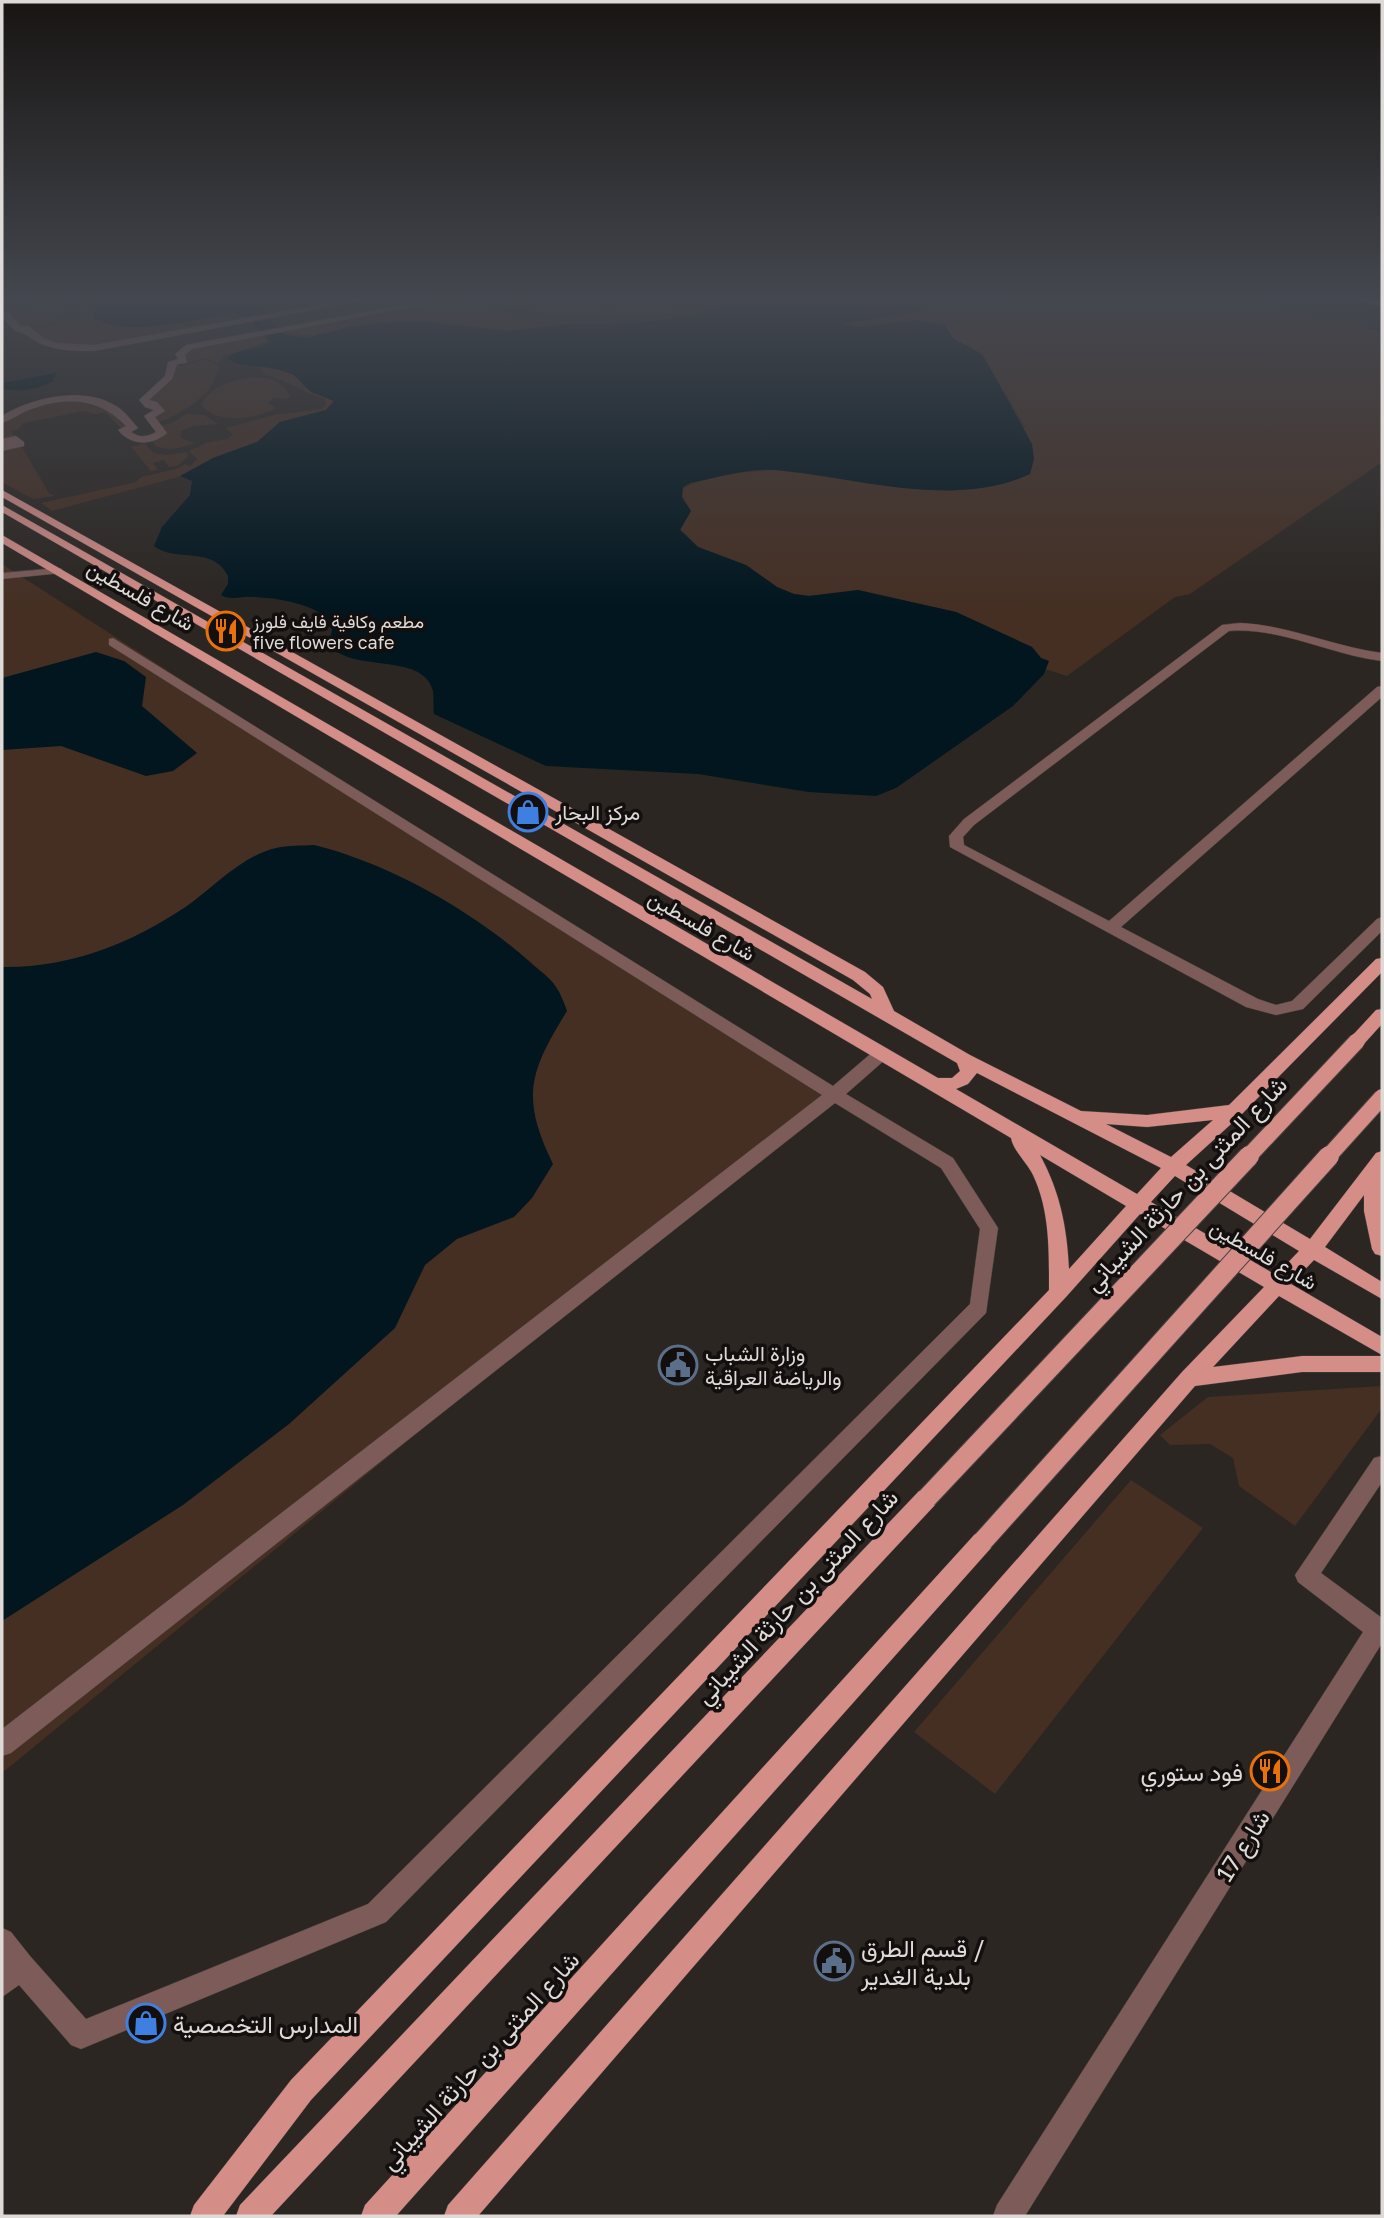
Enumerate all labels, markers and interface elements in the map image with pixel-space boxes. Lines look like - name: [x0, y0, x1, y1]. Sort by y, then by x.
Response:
- street label: شارع فلسطين: [82, 554, 199, 638]
- restaurant icon: مطعم وكافية فايف فلورز five flowers cafe: [205, 610, 247, 652]
- place label: مطعم وكافية فايف فلورز five flowers cafe: [252, 610, 424, 653]
- shop icon: مركز البحار: [507, 791, 549, 833]
- place label: مركز البحار: [554, 799, 640, 826]
- street label: شارع فلسطين: [643, 884, 760, 968]
- street label: شارع المثنى بن حارثة الشيباني: [1078, 1069, 1297, 1301]
- street label: شارع فلسطين: [1205, 1213, 1322, 1297]
- place label: وزارة الشباب والرياضة العراقية: [705, 1340, 842, 1391]
- public building icon: وزارة الشباب والرياضة العراقية: [657, 1344, 699, 1386]
- street label: شارع المثنى بن حارثة الشيباني: [689, 1482, 908, 1714]
- restaurant icon: فود ستوري: [1249, 1750, 1291, 1792]
- place label: فود ستوري: [1141, 1757, 1243, 1792]
- street label: شارع 17: [1209, 1804, 1278, 1888]
- place label: قسم الطرق / بلدية الغدير: [860, 1933, 985, 1992]
- public building icon: قسم الطرق / بلدية الغدير: [813, 1940, 855, 1982]
- street label: شارع المثنى بن حارثة الشيباني: [373, 1945, 589, 2179]
- shop icon: المدارس التخصصية: [125, 2002, 167, 2044]
- place label: المدارس التخصصية: [173, 2009, 358, 2040]

